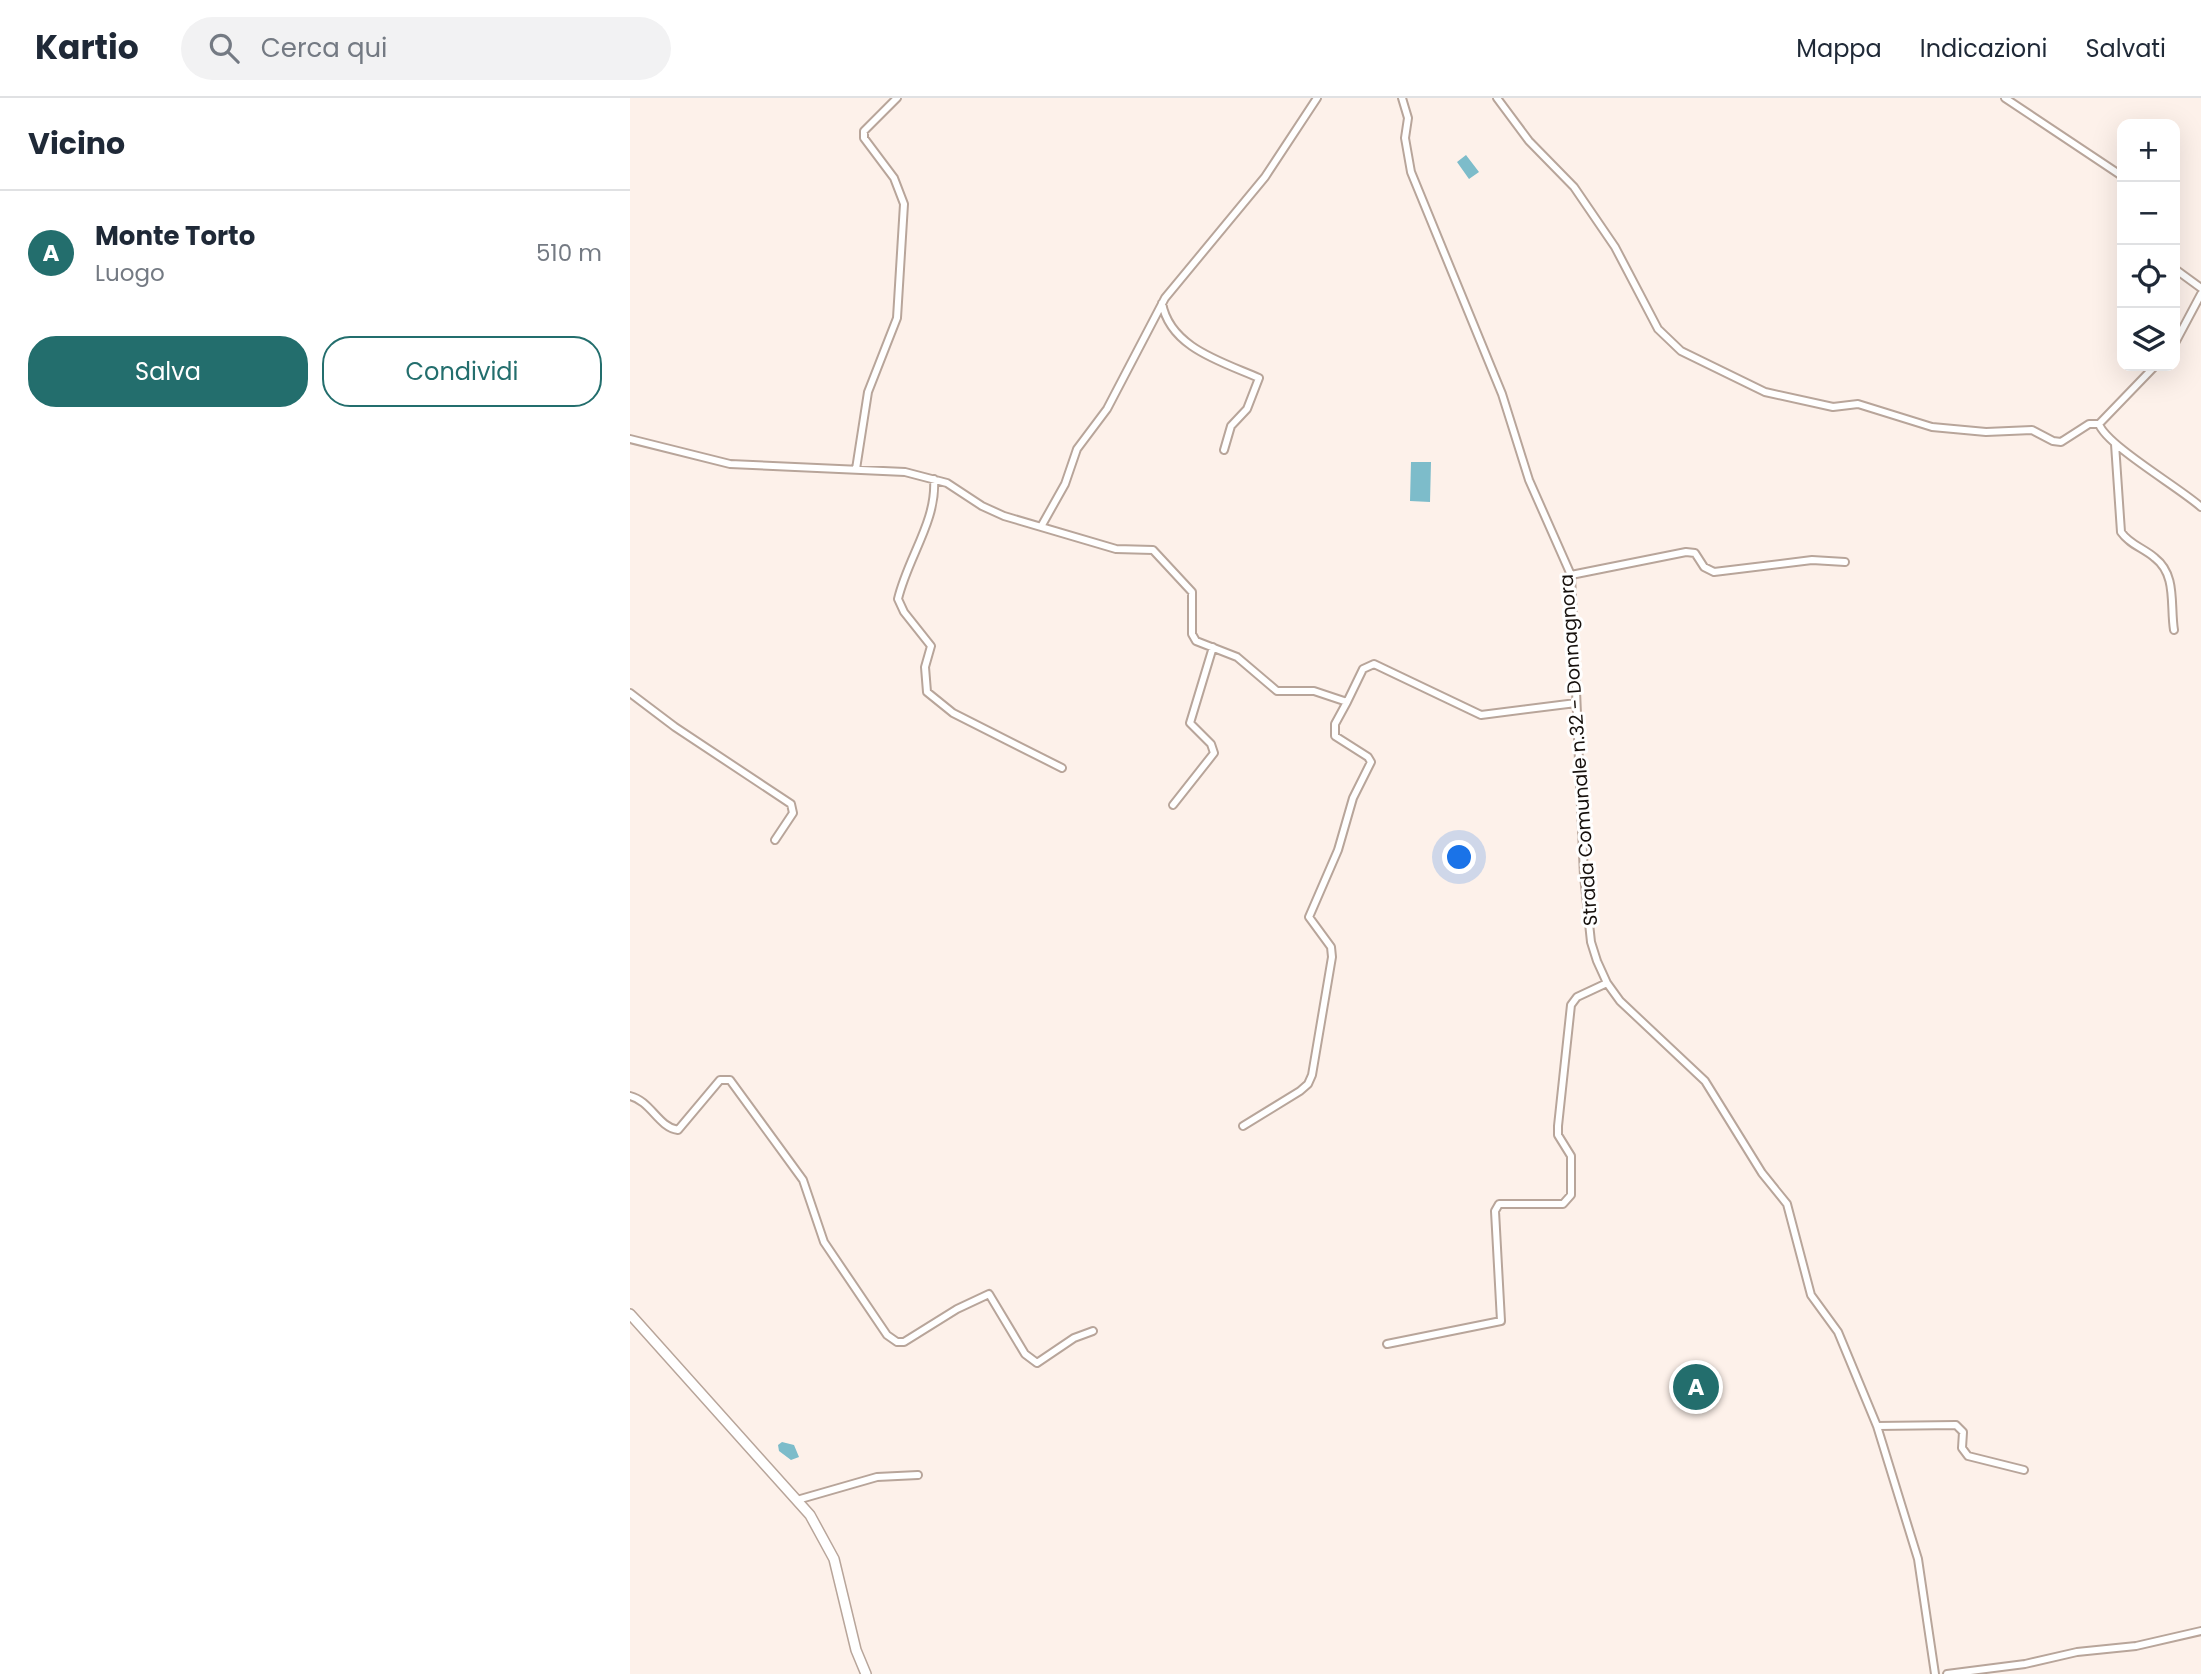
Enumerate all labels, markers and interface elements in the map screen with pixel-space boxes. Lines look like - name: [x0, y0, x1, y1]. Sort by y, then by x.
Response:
- search box: [181, 17, 671, 80]
- text: Kartio: [35, 24, 139, 71]
- icon: search: [205, 29, 243, 67]
- text: Cerca qui: [261, 30, 388, 66]
- text: Mappa: [1796, 32, 1882, 65]
- text: Indicazioni: [1920, 32, 2047, 65]
- text: Salvati: [2085, 32, 2166, 65]
- map controls: [2117, 119, 2180, 371]
- button: +: [2117, 119, 2180, 182]
- text: Vicino: [28, 122, 125, 165]
- button: −: [2117, 182, 2180, 245]
- text: Monte Torto: [95, 218, 255, 254]
- text: A: [43, 237, 59, 269]
- text: 510 m: [536, 237, 602, 269]
- button: locate: [2117, 245, 2180, 308]
- text: Luogo: [95, 257, 165, 289]
- button: layers: [2117, 308, 2180, 371]
- button: Salva: [28, 336, 308, 407]
- button: Condividi: [322, 336, 602, 407]
- street label: Strada Comunale n.32 - Donnagnora: [1553, 573, 1604, 927]
- your location: [1442, 840, 1476, 874]
- pin: A: [1673, 1361, 1719, 1413]

